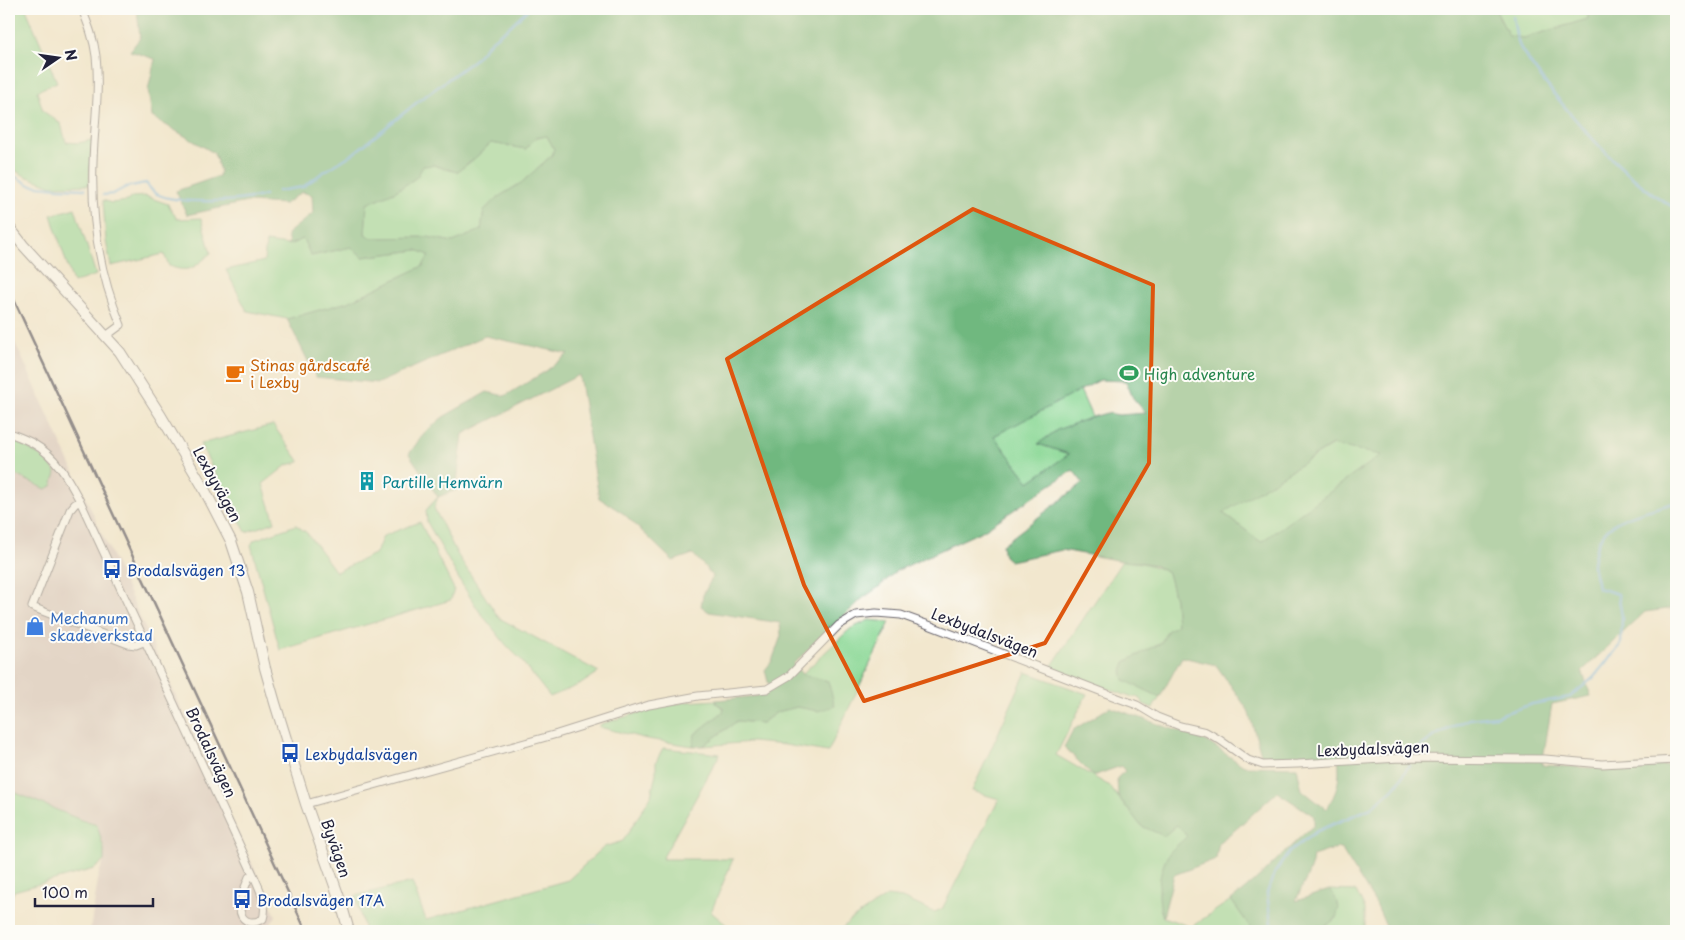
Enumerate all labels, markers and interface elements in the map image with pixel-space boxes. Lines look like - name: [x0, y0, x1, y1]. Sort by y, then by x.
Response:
- north arrow: [32, 32, 82, 82]
- text: N: [60, 47, 83, 63]
- place label: Stinas gårdscafé i Lexby: [250, 353, 370, 393]
- cafe icon: Stinas gårdscafé i Lexby: [224, 362, 246, 384]
- sports icon: High adventure: [1118, 362, 1140, 384]
- place label: High adventure: [1144, 362, 1255, 385]
- street label: Lexbyvägen: [188, 442, 248, 526]
- building icon: Partille Hemvärn: [356, 470, 378, 492]
- place label: Partille Hemvärn: [382, 470, 503, 493]
- bus stop icon: Brodalsvägen 13: [101, 558, 123, 580]
- place label: Brodalsvägen 13: [127, 558, 246, 581]
- street label: Lexbydalsvägen: [928, 601, 1042, 663]
- place label: Mechanum skadeverkstad: [50, 606, 153, 646]
- shop icon: Mechanum skadeverkstad: [24, 615, 46, 637]
- street label: Brodalsvägen: [181, 703, 243, 801]
- street label: Lexbydalsvägen: [1316, 735, 1430, 761]
- bus stop icon: Lexbydalsvägen: [279, 742, 301, 764]
- place label: Lexbydalsvägen: [305, 742, 418, 765]
- street label: Byvägen: [316, 815, 358, 881]
- scale bar: [35, 875, 152, 907]
- text: 100 m: [42, 880, 88, 903]
- bus stop icon: Brodalsvägen 17A: [231, 888, 253, 910]
- place label: Brodalsvägen 17A: [257, 888, 384, 911]

